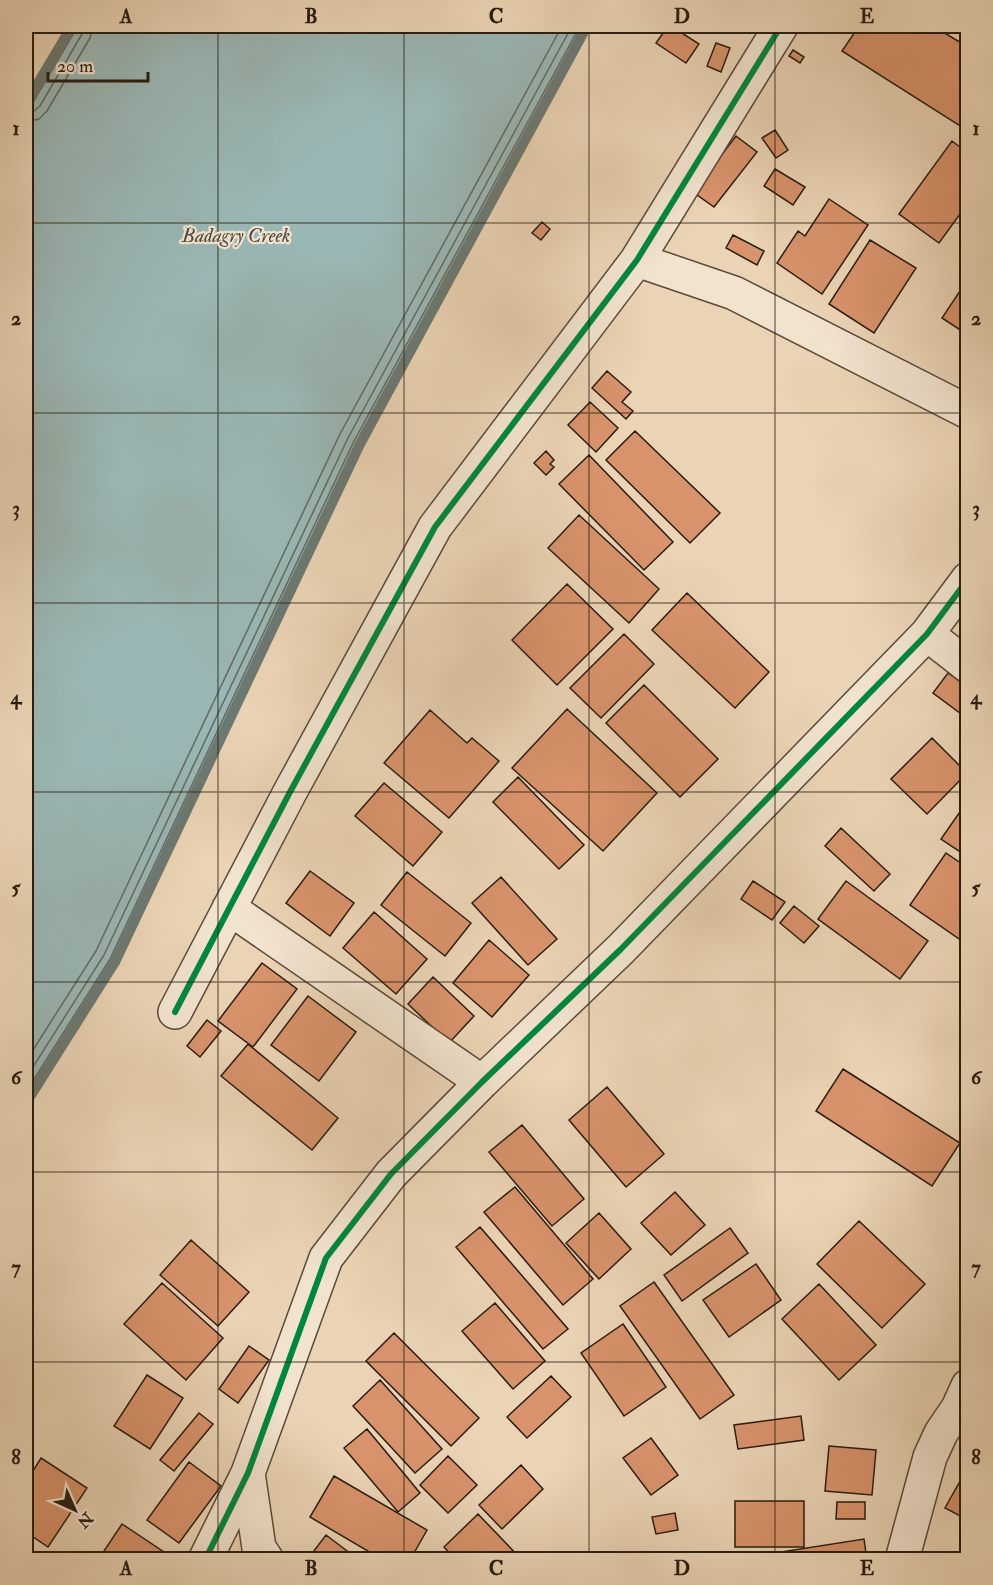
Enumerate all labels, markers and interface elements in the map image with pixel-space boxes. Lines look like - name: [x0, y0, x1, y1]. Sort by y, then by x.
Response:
- text: A: [119, 4, 133, 29]
- text: B: [304, 4, 318, 29]
- text: C: [489, 4, 503, 29]
- text: D: [674, 4, 690, 29]
- text: E: [860, 4, 875, 29]
- scale bar: [48, 45, 148, 83]
- text: 20 m: [57, 55, 93, 78]
- text: 1: [12, 116, 20, 141]
- text: 1: [972, 116, 980, 141]
- water label: Badagry Creek: [181, 223, 290, 248]
- text: 2: [11, 306, 21, 331]
- text: 2: [971, 306, 981, 331]
- text: 3: [12, 496, 20, 521]
- text: 3: [972, 496, 980, 521]
- text: 4: [10, 685, 23, 710]
- text: 4: [970, 685, 983, 710]
- text: 5: [12, 875, 22, 900]
- text: 5: [972, 875, 982, 900]
- text: 6: [11, 1065, 23, 1090]
- text: 6: [971, 1065, 983, 1090]
- text: 7: [11, 1255, 21, 1280]
- text: 7: [971, 1255, 981, 1280]
- text: 8: [11, 1445, 21, 1470]
- text: 8: [971, 1445, 981, 1470]
- north arrow: [45, 1480, 105, 1540]
- text: N: [72, 1507, 98, 1533]
- text: A: [119, 1556, 133, 1581]
- text: B: [304, 1556, 318, 1581]
- text: C: [489, 1556, 503, 1581]
- text: D: [674, 1556, 690, 1581]
- text: E: [860, 1556, 875, 1581]

